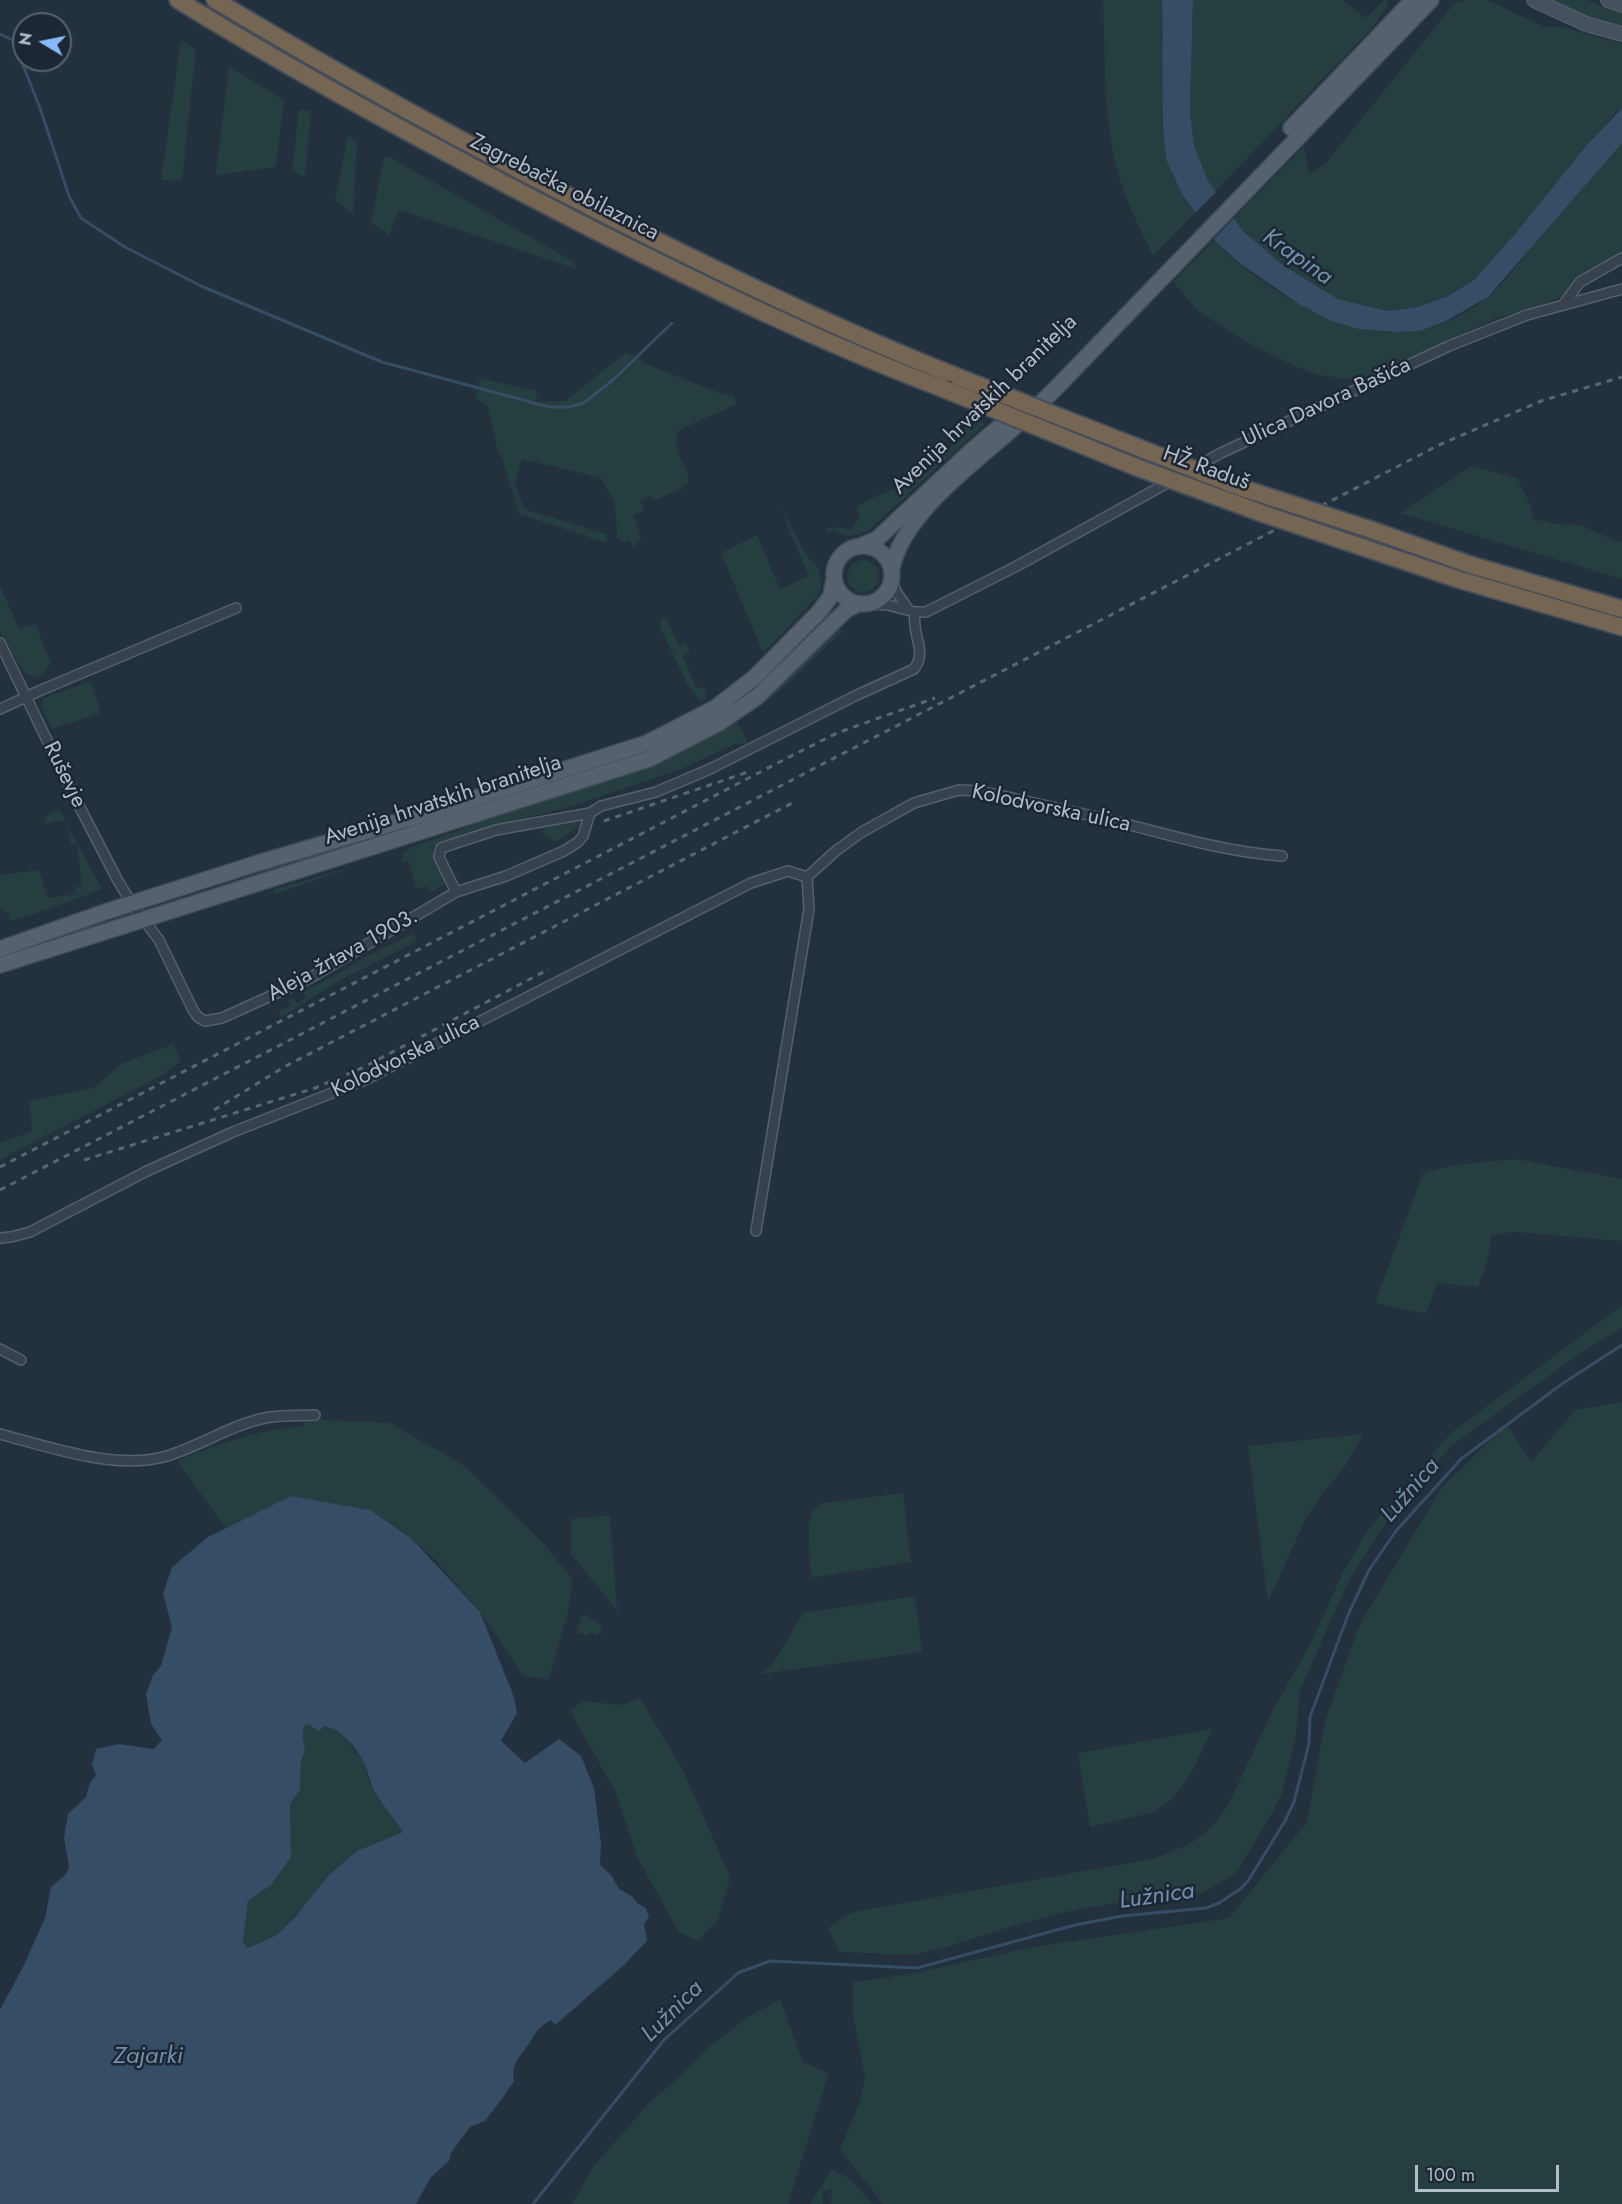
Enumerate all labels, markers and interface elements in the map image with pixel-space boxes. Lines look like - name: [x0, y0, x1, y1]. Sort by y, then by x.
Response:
- north arrow: [12, 12, 72, 72]
- text: N: [13, 31, 38, 47]
- street label: Zagrebačka obilaznica: [465, 129, 663, 247]
- water label: Krapina: [1256, 223, 1338, 293]
- street label: Avenija hrvatskih branitelja: [887, 310, 1083, 500]
- street label: Ulica Davora Bašića: [1239, 353, 1415, 453]
- street label: HŽ Raduš: [1159, 441, 1253, 497]
- street label: Ruševje: [37, 738, 91, 812]
- street label: Avenija hrvatskih branitelja: [321, 750, 565, 852]
- street label: Kolodvorska ulica: [969, 779, 1133, 839]
- street label: Aleja žrtava 1903.: [263, 904, 423, 1008]
- street label: Kolodvorska ulica: [328, 1010, 484, 1104]
- water label: Lužnica: [1375, 1453, 1447, 1529]
- water label: Lužnica: [1118, 1877, 1196, 1917]
- water label: Lužnica: [636, 1975, 710, 2049]
- water label: Zajarki: [113, 2043, 183, 2071]
- scale bar: [1418, 2153, 1562, 2191]
- text: 100 m: [1426, 2162, 1475, 2188]

